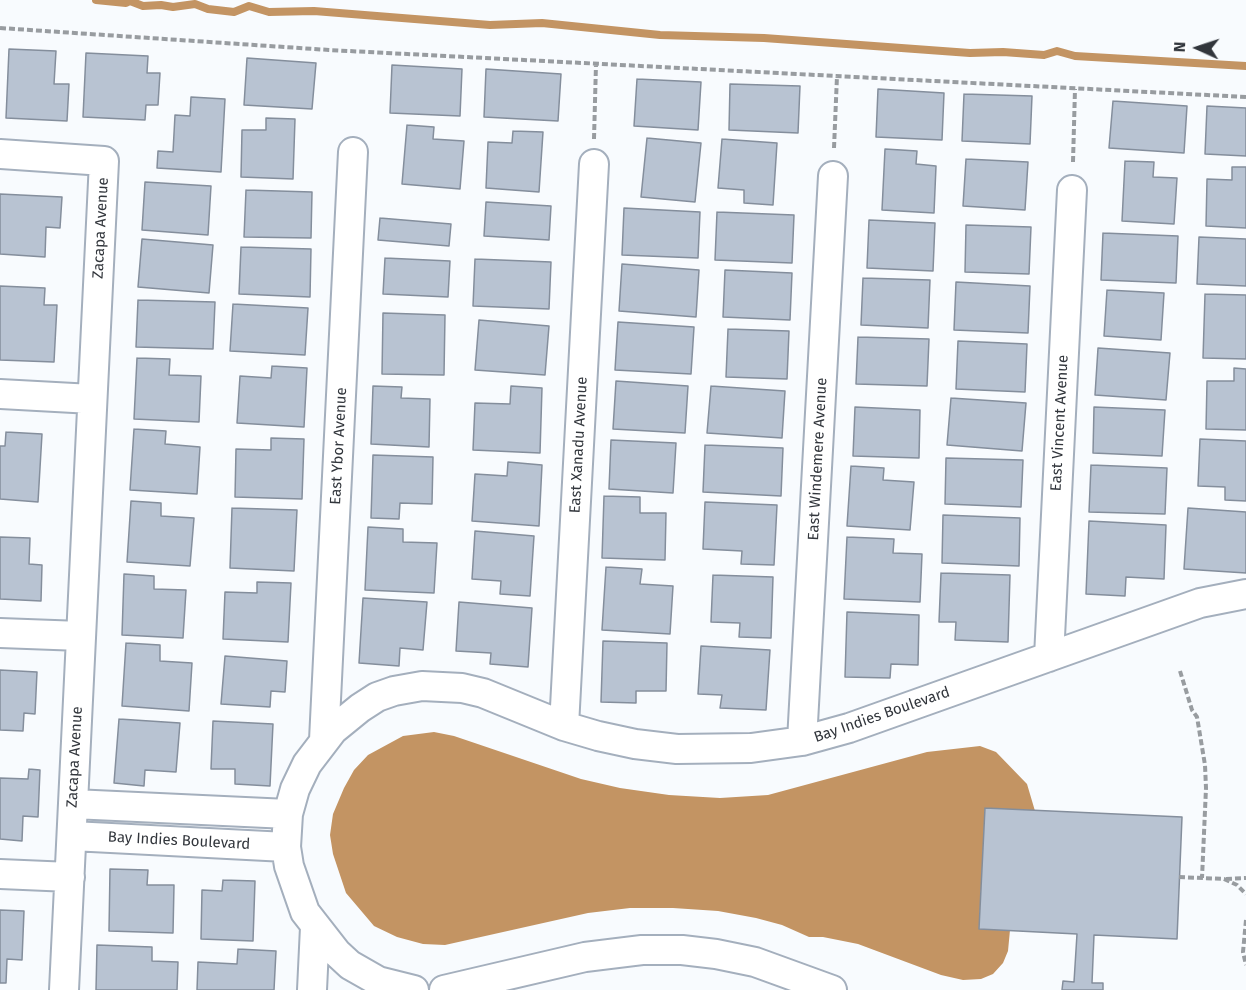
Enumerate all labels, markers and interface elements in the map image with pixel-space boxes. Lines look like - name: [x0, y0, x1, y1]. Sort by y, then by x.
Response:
- north arrow: [1168, 18, 1228, 78]
- text: N: [1170, 41, 1189, 53]
- street label: Zacapa Avenue: [89, 177, 113, 279]
- street label: East Vincent Avenue: [1047, 354, 1073, 492]
- street label: East Xanadu Avenue: [566, 376, 592, 514]
- street label: East Windemere Avenue: [805, 377, 831, 541]
- street label: East Ybor Avenue: [327, 387, 351, 505]
- street label: Bay Indies Boulevard: [812, 683, 952, 747]
- street label: Zacapa Avenue: [63, 706, 87, 808]
- street label: Bay Indies Boulevard: [107, 828, 251, 854]

